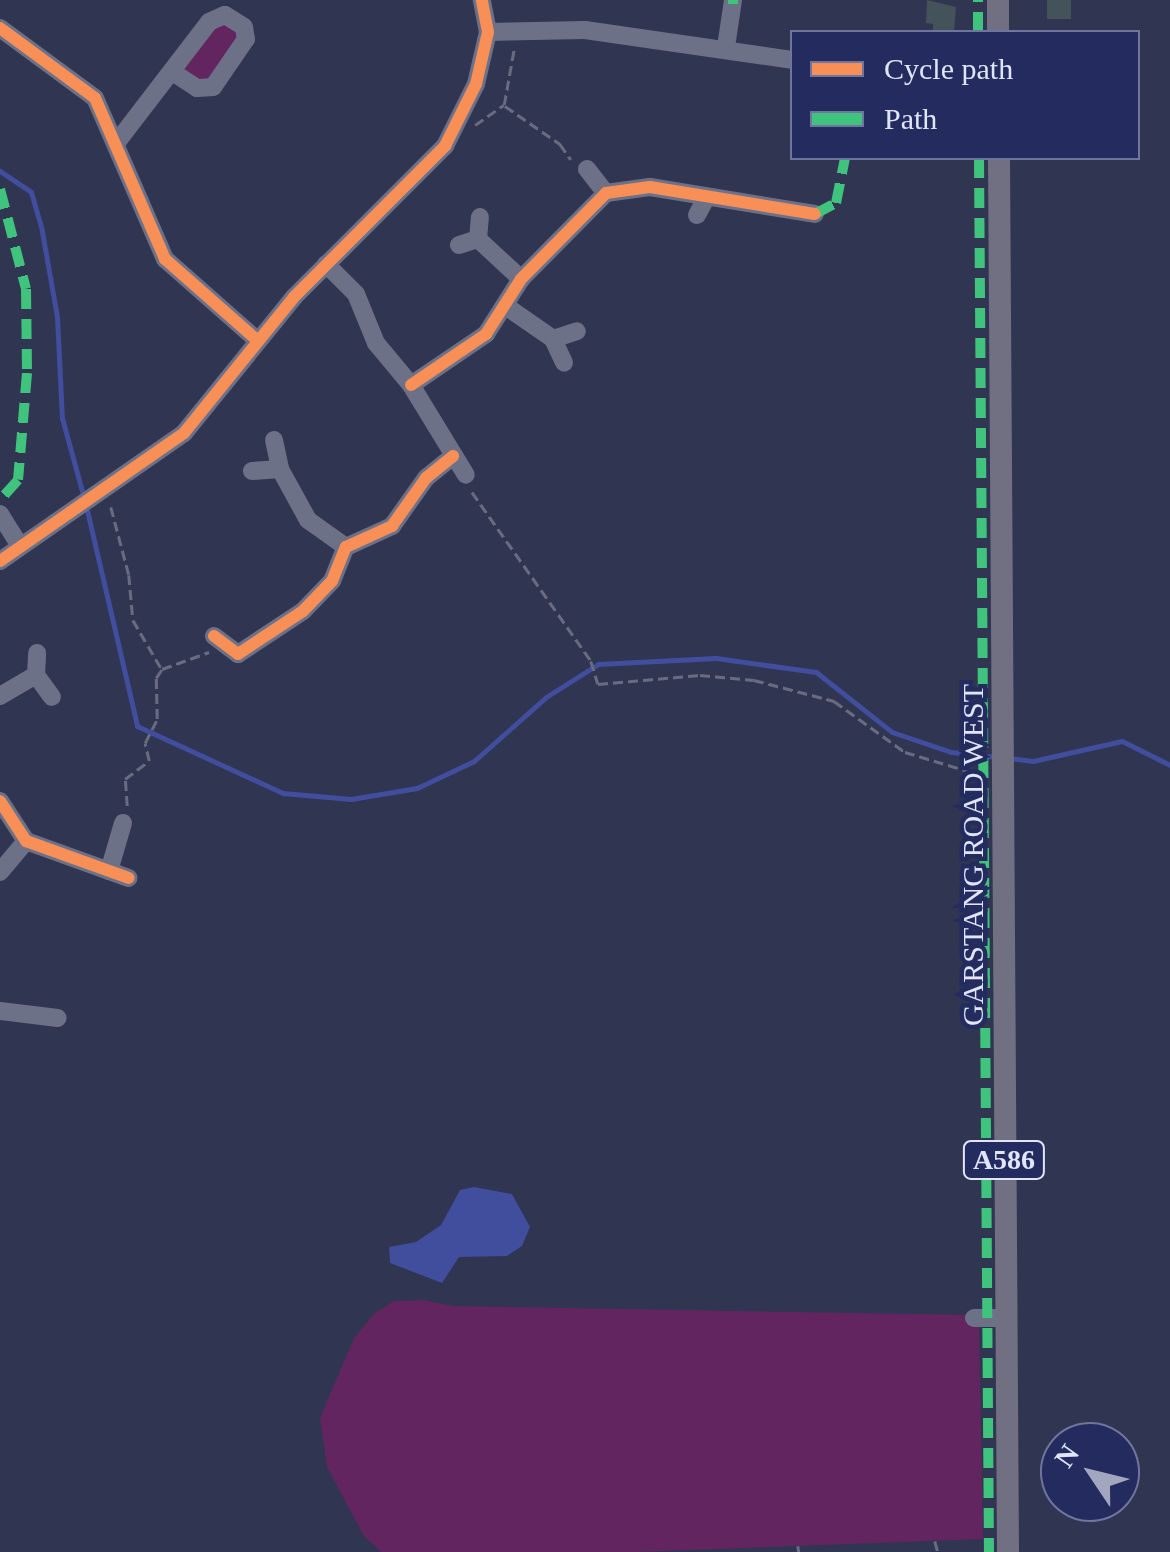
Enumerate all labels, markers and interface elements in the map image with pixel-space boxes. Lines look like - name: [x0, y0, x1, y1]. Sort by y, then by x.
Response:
- legend: [790, 30, 1140, 160]
- text: Cycle path: [884, 52, 1013, 85]
- text: Path: [884, 102, 937, 135]
- street label: GARSTANG ROAD WEST: [955, 684, 991, 1026]
- road number: A586: [962, 1137, 1046, 1183]
- north arrow: [1040, 1422, 1140, 1522]
- text: N: [1048, 1438, 1085, 1473]

